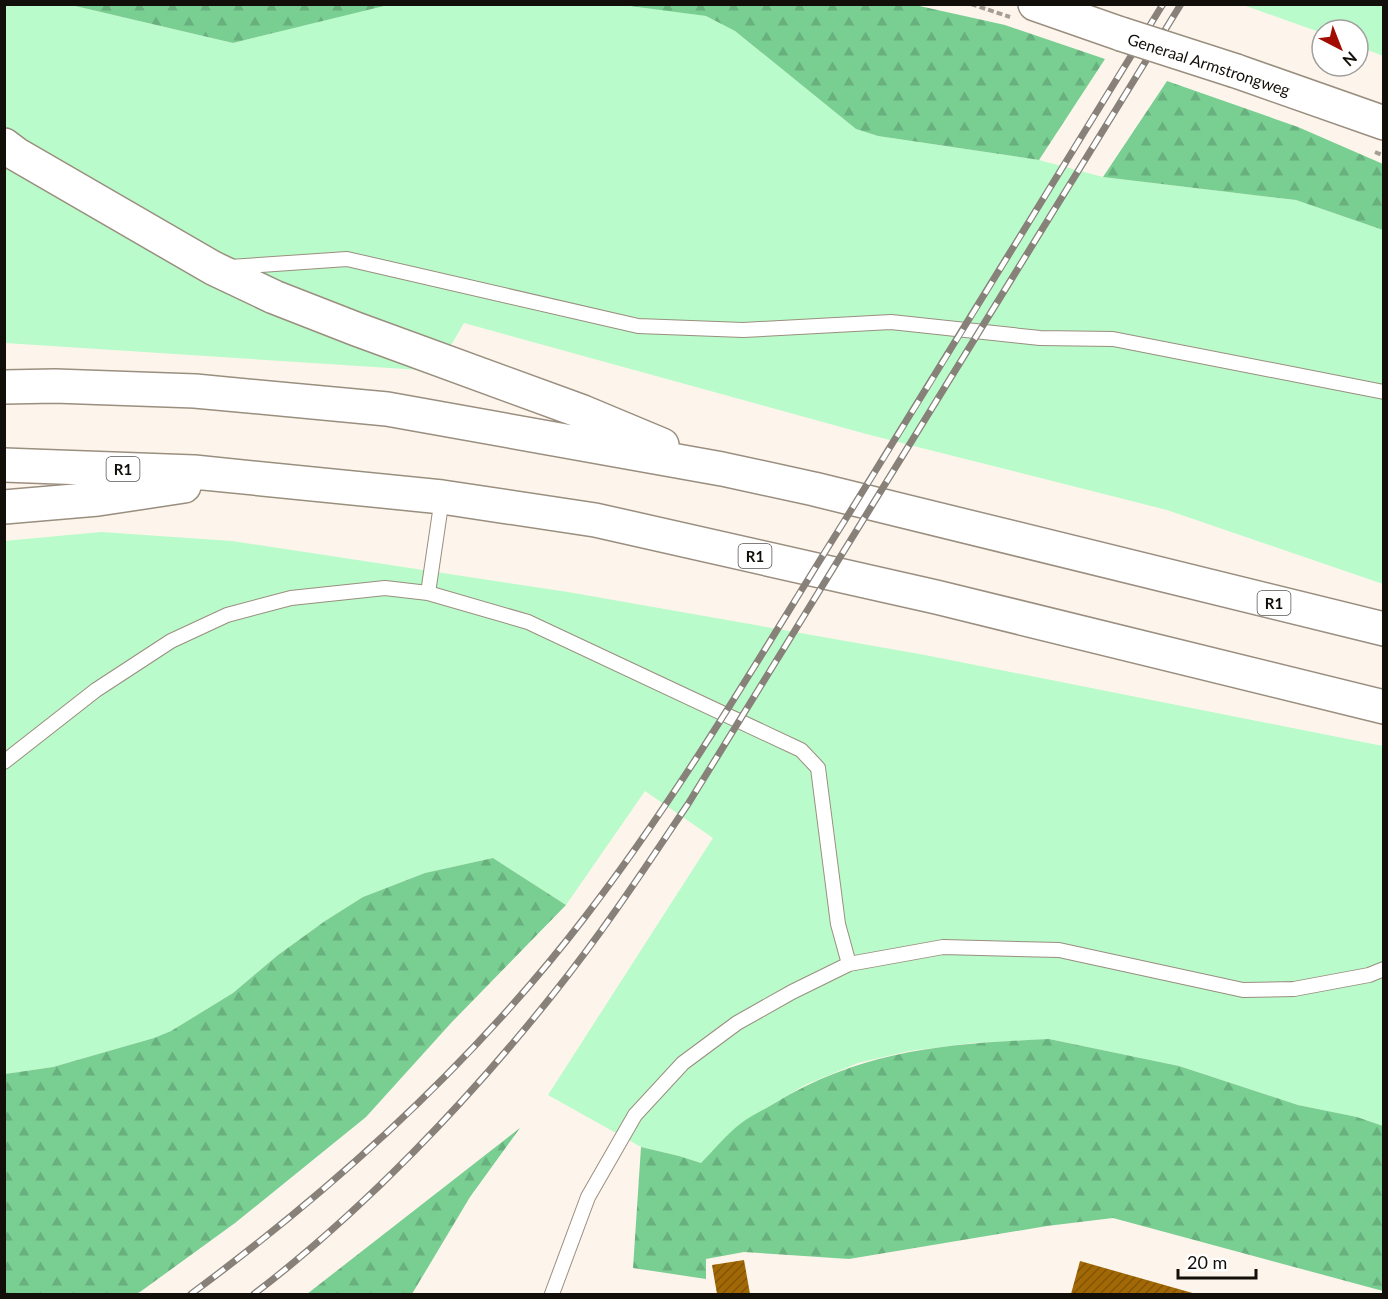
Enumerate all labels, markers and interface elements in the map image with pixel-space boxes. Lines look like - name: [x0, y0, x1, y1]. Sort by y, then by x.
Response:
- north arrow: [1310, 18, 1370, 78]
- street label: Generaal Armstrongweg: [1125, 29, 1293, 99]
- text: N: [1339, 48, 1361, 71]
- road number: R1: [106, 457, 140, 481]
- road number: R1: [738, 544, 771, 568]
- road number: R1: [1258, 591, 1290, 615]
- scale bar: [1178, 1242, 1256, 1280]
- text: 20 m: [1187, 1251, 1227, 1273]

